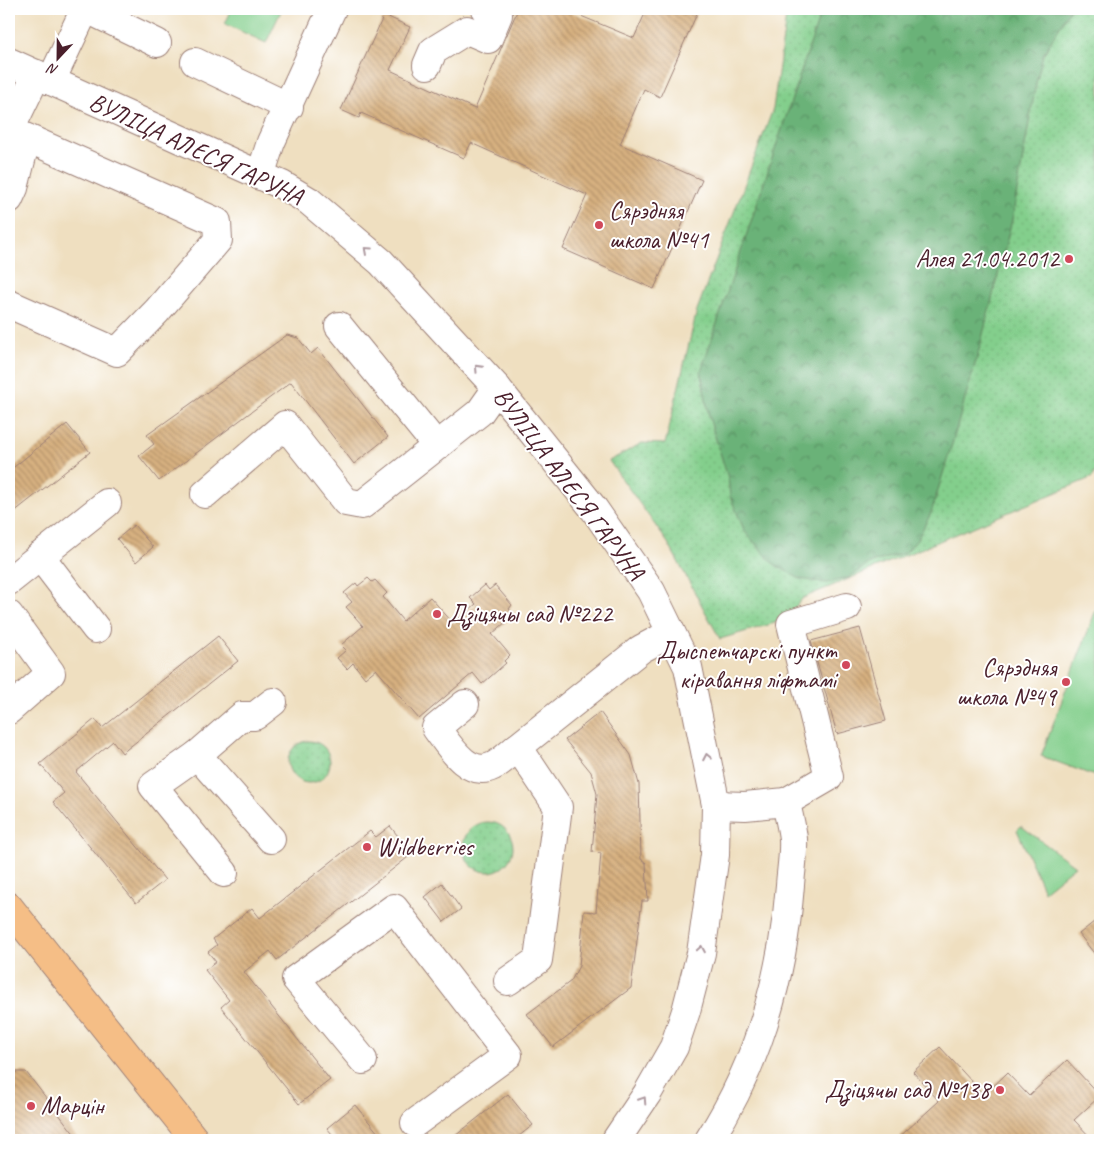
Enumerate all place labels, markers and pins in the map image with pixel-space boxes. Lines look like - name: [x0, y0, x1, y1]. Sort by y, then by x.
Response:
- place label: Сярэдняя школа №41: [609, 195, 710, 256]
- marker: Сярэдняя школа №41: [593, 219, 605, 231]
- place label: Алея 21.04.2012: [916, 243, 1061, 275]
- marker: Алея 21.04.2012: [1063, 253, 1075, 265]
- place label: Дзіцячы сад №222: [447, 598, 614, 631]
- marker: Дзіцячы сад №222: [431, 608, 443, 620]
- place label: Дыспетчарскі пункт кіравання ліфтамі: [657, 635, 839, 696]
- place label: Сярэдняя школа №49: [957, 652, 1058, 713]
- marker: Дыспетчарскі пункт кіравання ліфтамі: [840, 659, 852, 671]
- marker: Сярэдняя школа №49: [1060, 676, 1072, 688]
- place label: Wildberries: [377, 831, 475, 863]
- marker: Wildberries: [361, 841, 373, 853]
- place label: Дзіцячы сад №138: [825, 1074, 993, 1107]
- marker: Дзіцячы сад №138: [994, 1084, 1006, 1096]
- place label: Марцін: [41, 1090, 106, 1122]
- marker: Марцін: [25, 1100, 37, 1112]

